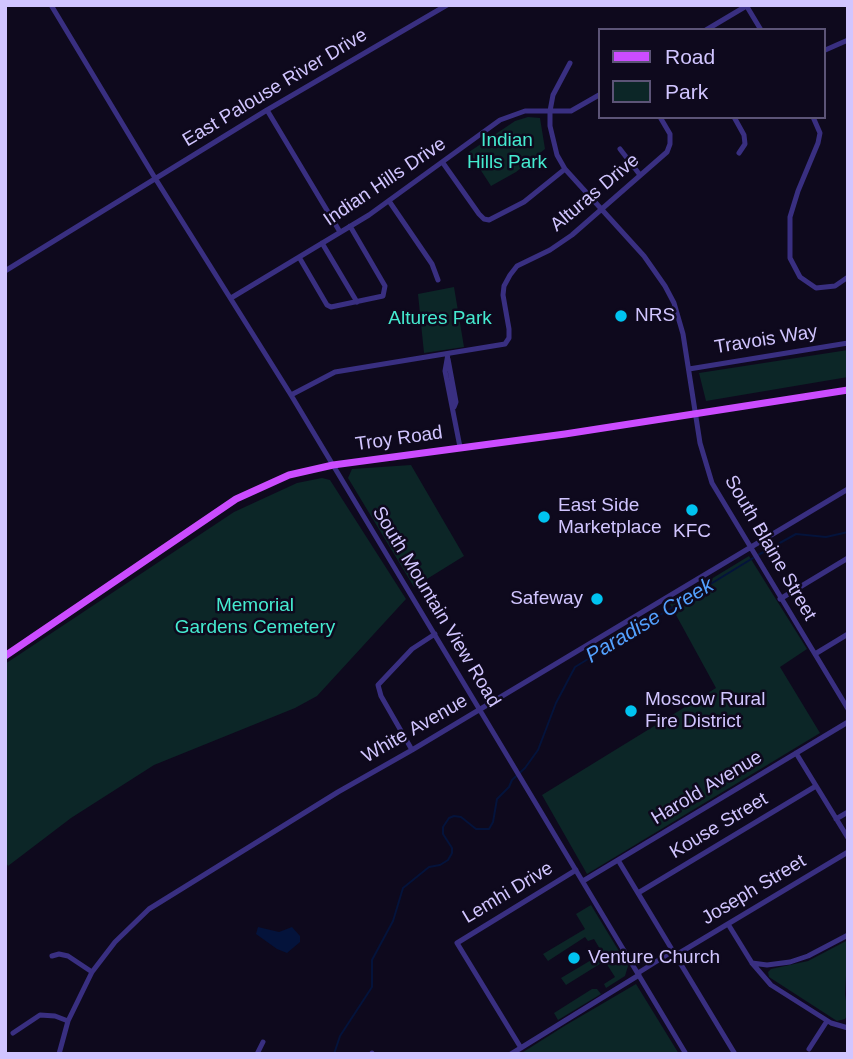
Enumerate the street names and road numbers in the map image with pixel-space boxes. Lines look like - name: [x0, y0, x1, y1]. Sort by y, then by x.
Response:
- street label: East Palouse River Drive: [179, 24, 371, 152]
- street label: Indian Hills Drive: [320, 133, 450, 231]
- street label: Alturas Drive: [546, 149, 644, 237]
- street label: Travois Way: [713, 321, 819, 359]
- street label: Troy Road: [354, 422, 444, 456]
- street label: South Blaine Street: [719, 471, 821, 625]
- street label: South Mountain View Road: [367, 503, 505, 711]
- street label: White Avenue: [358, 690, 472, 768]
- street label: Harold Avenue: [647, 746, 767, 830]
- street label: Kouse Street: [666, 788, 772, 864]
- street label: Joseph Street: [698, 850, 810, 930]
- street label: Lemhi Drive: [459, 857, 557, 929]

